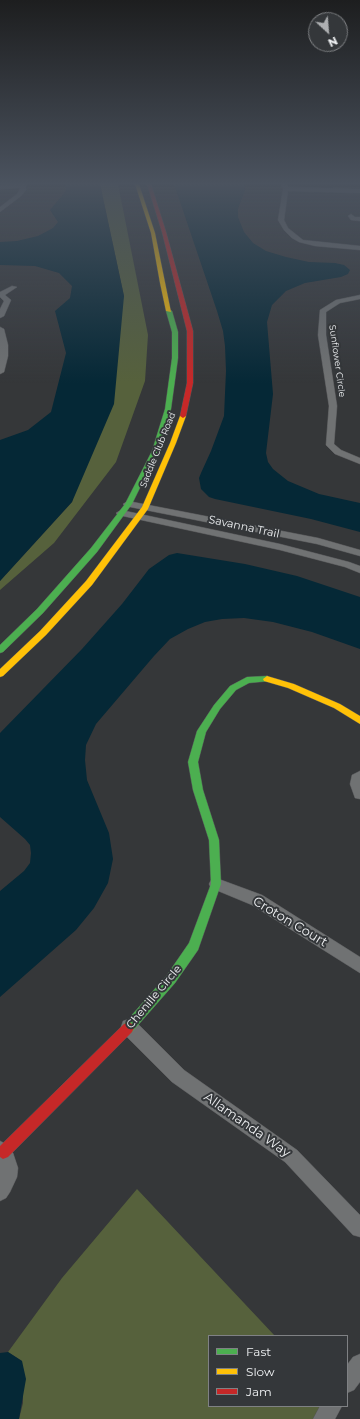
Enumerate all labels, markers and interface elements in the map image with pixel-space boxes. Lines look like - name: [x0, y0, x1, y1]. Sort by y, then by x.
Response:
- north arrow: [308, 12, 348, 52]
- text: N: [326, 34, 340, 50]
- street label: Sunflower Circle: [327, 324, 347, 398]
- street label: Saddle Club Road: [138, 411, 178, 489]
- street label: Savanna Trail: [207, 513, 281, 541]
- street label: Croton Court: [250, 894, 330, 950]
- street label: Chenille Circle: [124, 963, 184, 1031]
- street label: Allamanda Way: [201, 1089, 293, 1161]
- legend: [208, 1335, 348, 1407]
- text: Fast: [246, 1344, 271, 1359]
- text: Slow: [246, 1364, 275, 1379]
- text: Jam: [246, 1384, 272, 1399]

